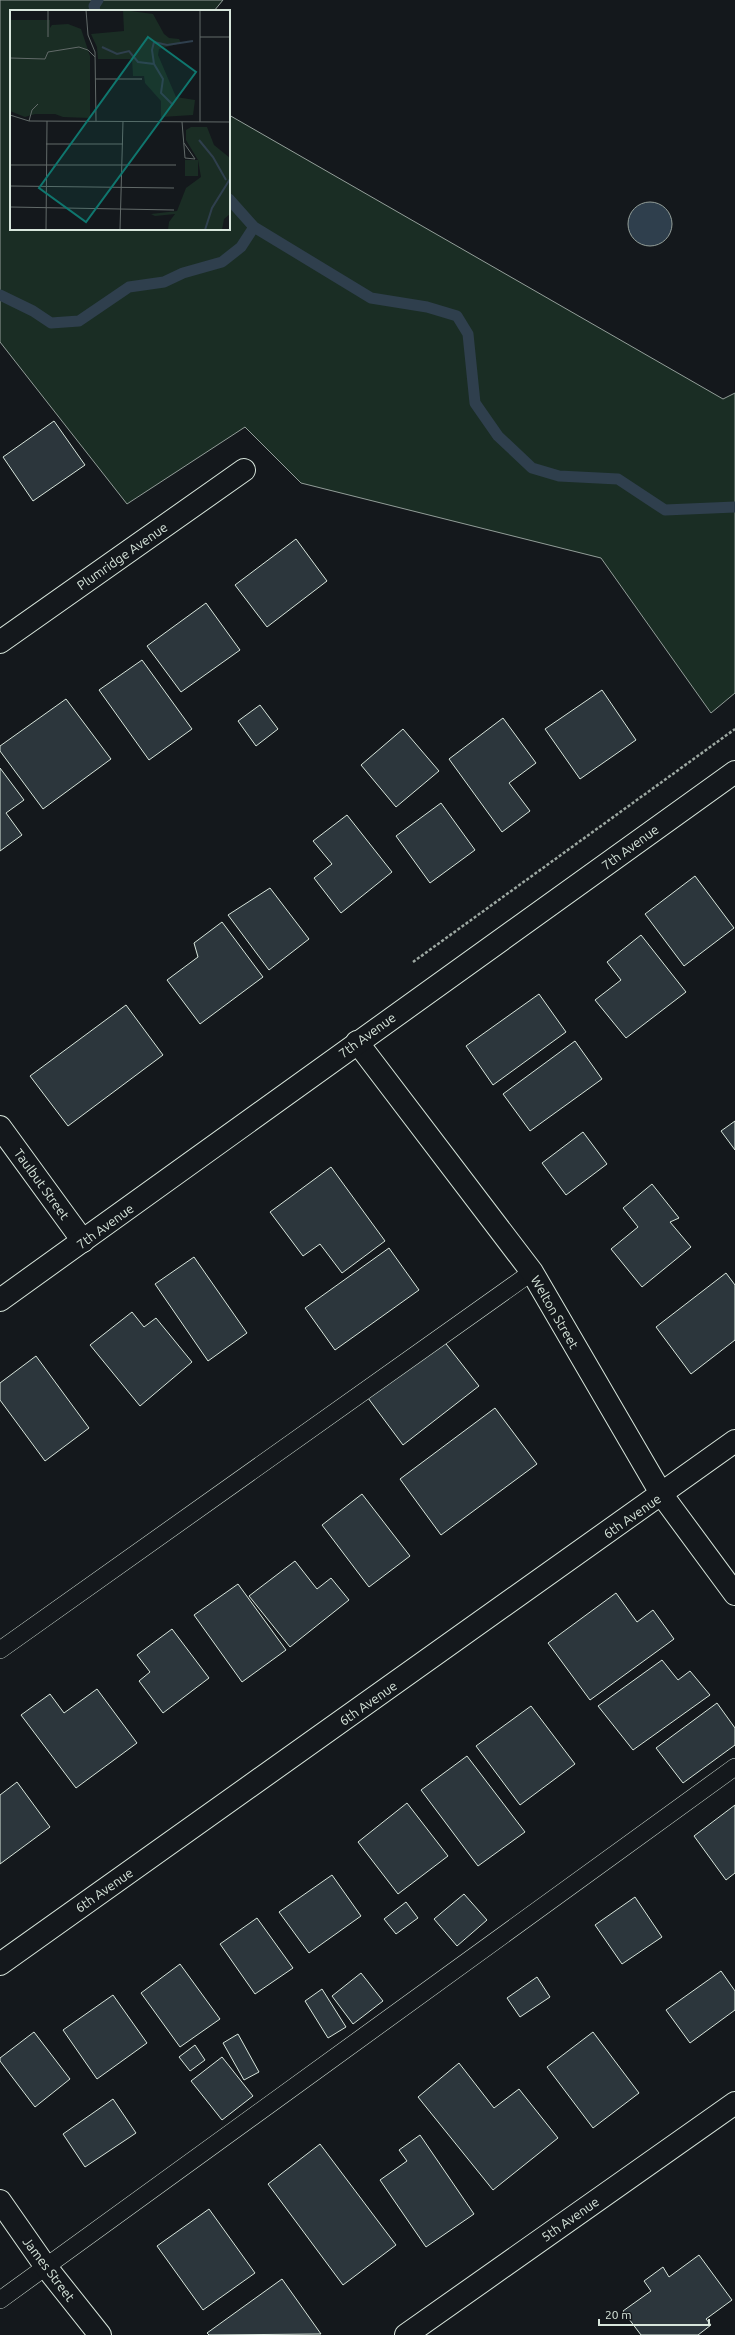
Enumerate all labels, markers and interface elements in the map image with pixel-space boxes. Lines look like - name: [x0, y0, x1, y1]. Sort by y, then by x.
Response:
- inset map: [10, 10, 230, 230]
- street label: Plumridge Avenue: [74, 520, 170, 592]
- street label: 7th Avenue: [599, 822, 661, 872]
- street label: 7th Avenue: [336, 1010, 398, 1060]
- street label: Taulbut Street: [12, 1146, 72, 1222]
- street label: 7th Avenue: [74, 1201, 136, 1251]
- street label: Welton Street: [528, 1273, 582, 1351]
- street label: 6th Avenue: [601, 1491, 663, 1541]
- street label: 6th Avenue: [337, 1678, 399, 1728]
- street label: 6th Avenue: [73, 1865, 135, 1915]
- street label: 5th Avenue: [539, 2194, 601, 2244]
- street label: James Street: [20, 2234, 78, 2304]
- scale bar: [599, 2301, 709, 2327]
- text: 20 m: [605, 2308, 632, 2321]

